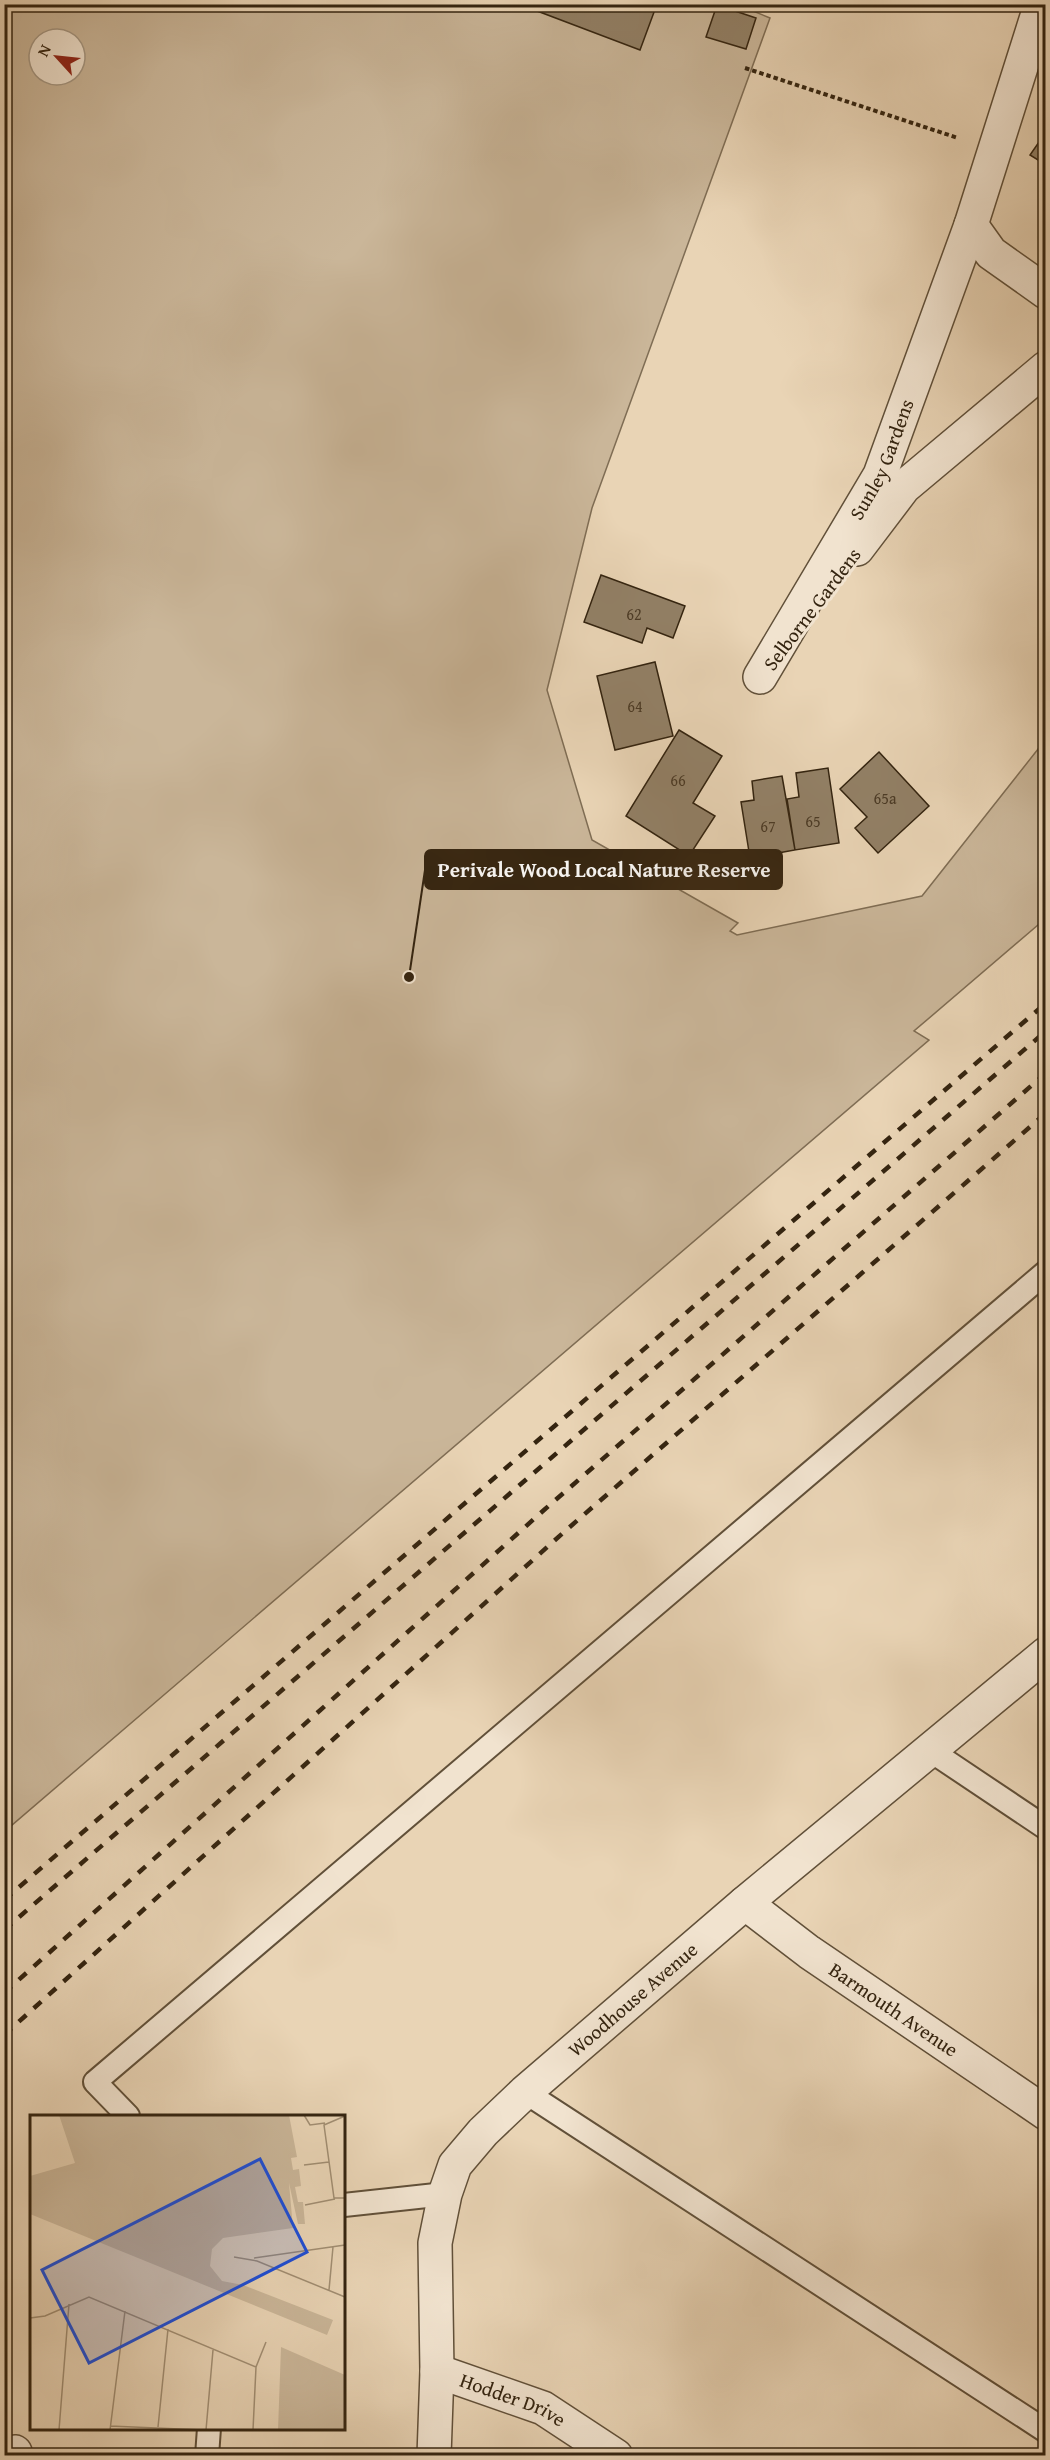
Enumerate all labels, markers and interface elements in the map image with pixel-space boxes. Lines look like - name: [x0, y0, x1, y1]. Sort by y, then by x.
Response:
- north arrow: [27, 27, 87, 87]
- text: N: [31, 40, 57, 60]
- street label: Sunley Gardens: [842, 395, 921, 525]
- street label: Selborne Gardens: [756, 541, 867, 676]
- house number: 62: [626, 602, 642, 626]
- house number: 64: [627, 694, 643, 718]
- house number: 66: [670, 768, 686, 792]
- house number: 65a: [874, 786, 897, 810]
- house number: 65: [805, 809, 821, 833]
- house number: 67: [760, 814, 776, 838]
- callout: Perivale Wood Local Nature Reserve: [425, 850, 782, 889]
- text: Perivale Wood Local Nature Reserve: [438, 854, 770, 885]
- street label: Woodhouse Avenue: [561, 1935, 704, 2063]
- street label: Barmouth Avenue: [824, 1955, 964, 2063]
- inset map: [30, 2115, 345, 2430]
- street label: Hodder Drive: [456, 2365, 572, 2433]

